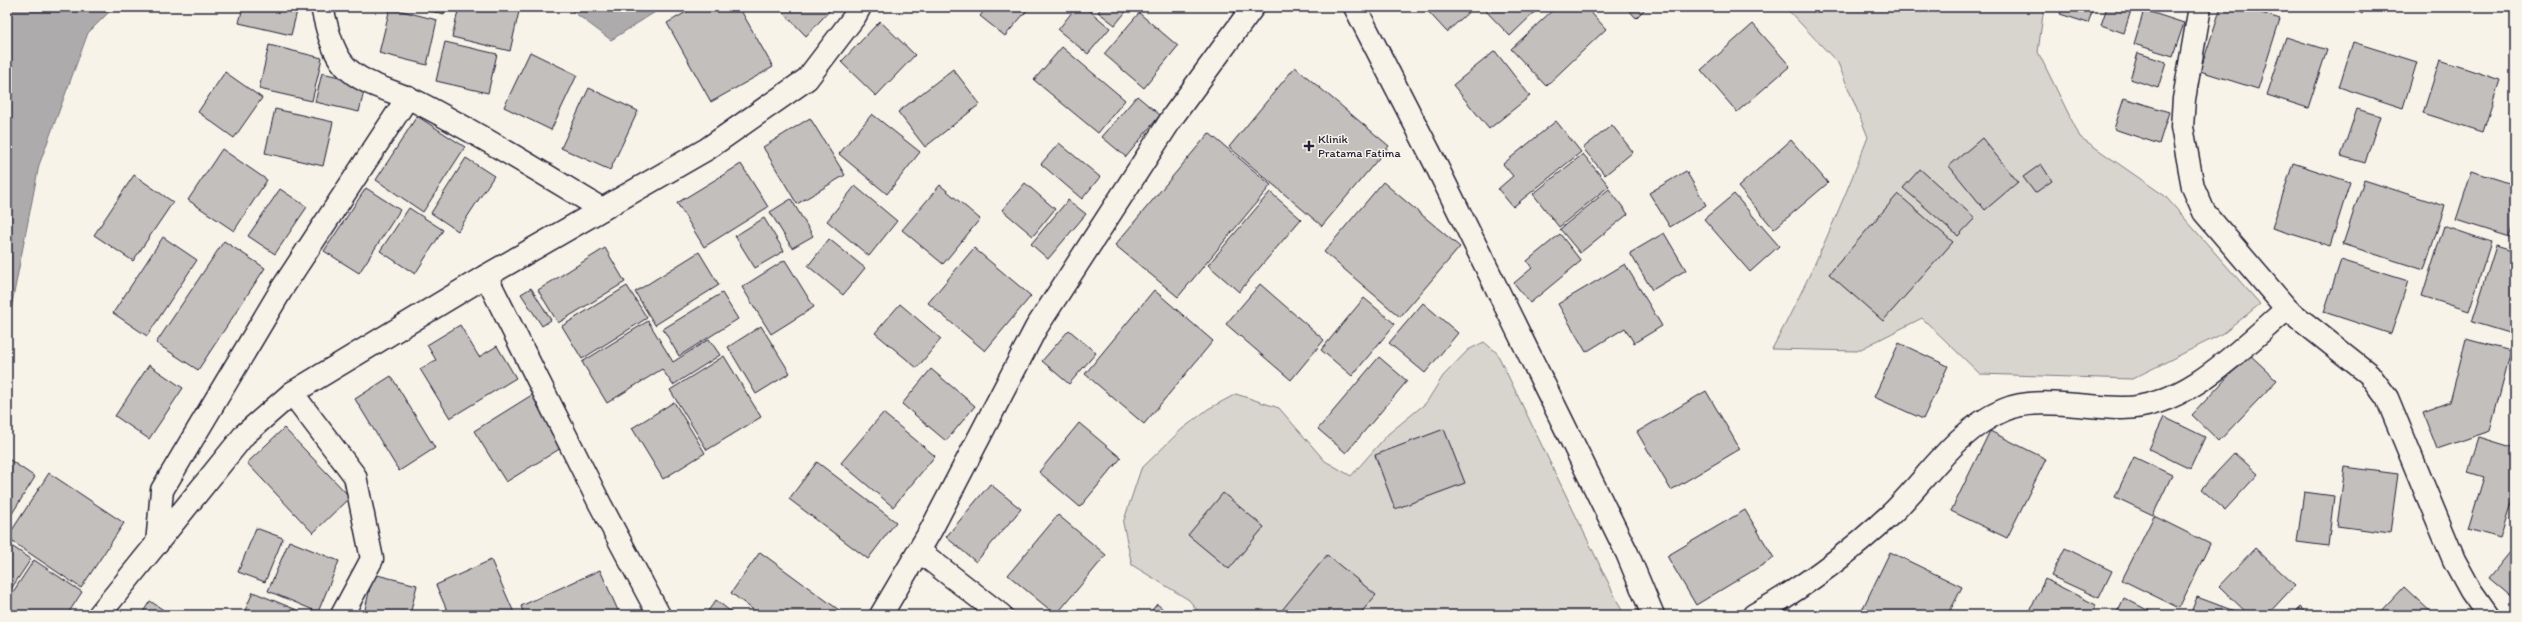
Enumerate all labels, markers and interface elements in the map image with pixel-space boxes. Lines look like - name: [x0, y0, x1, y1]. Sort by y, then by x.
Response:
- place label: Klinik Pratama Fatima: [1318, 132, 1401, 160]
- marker: Klinik Pratama Fatima: [1303, 140, 1315, 152]

